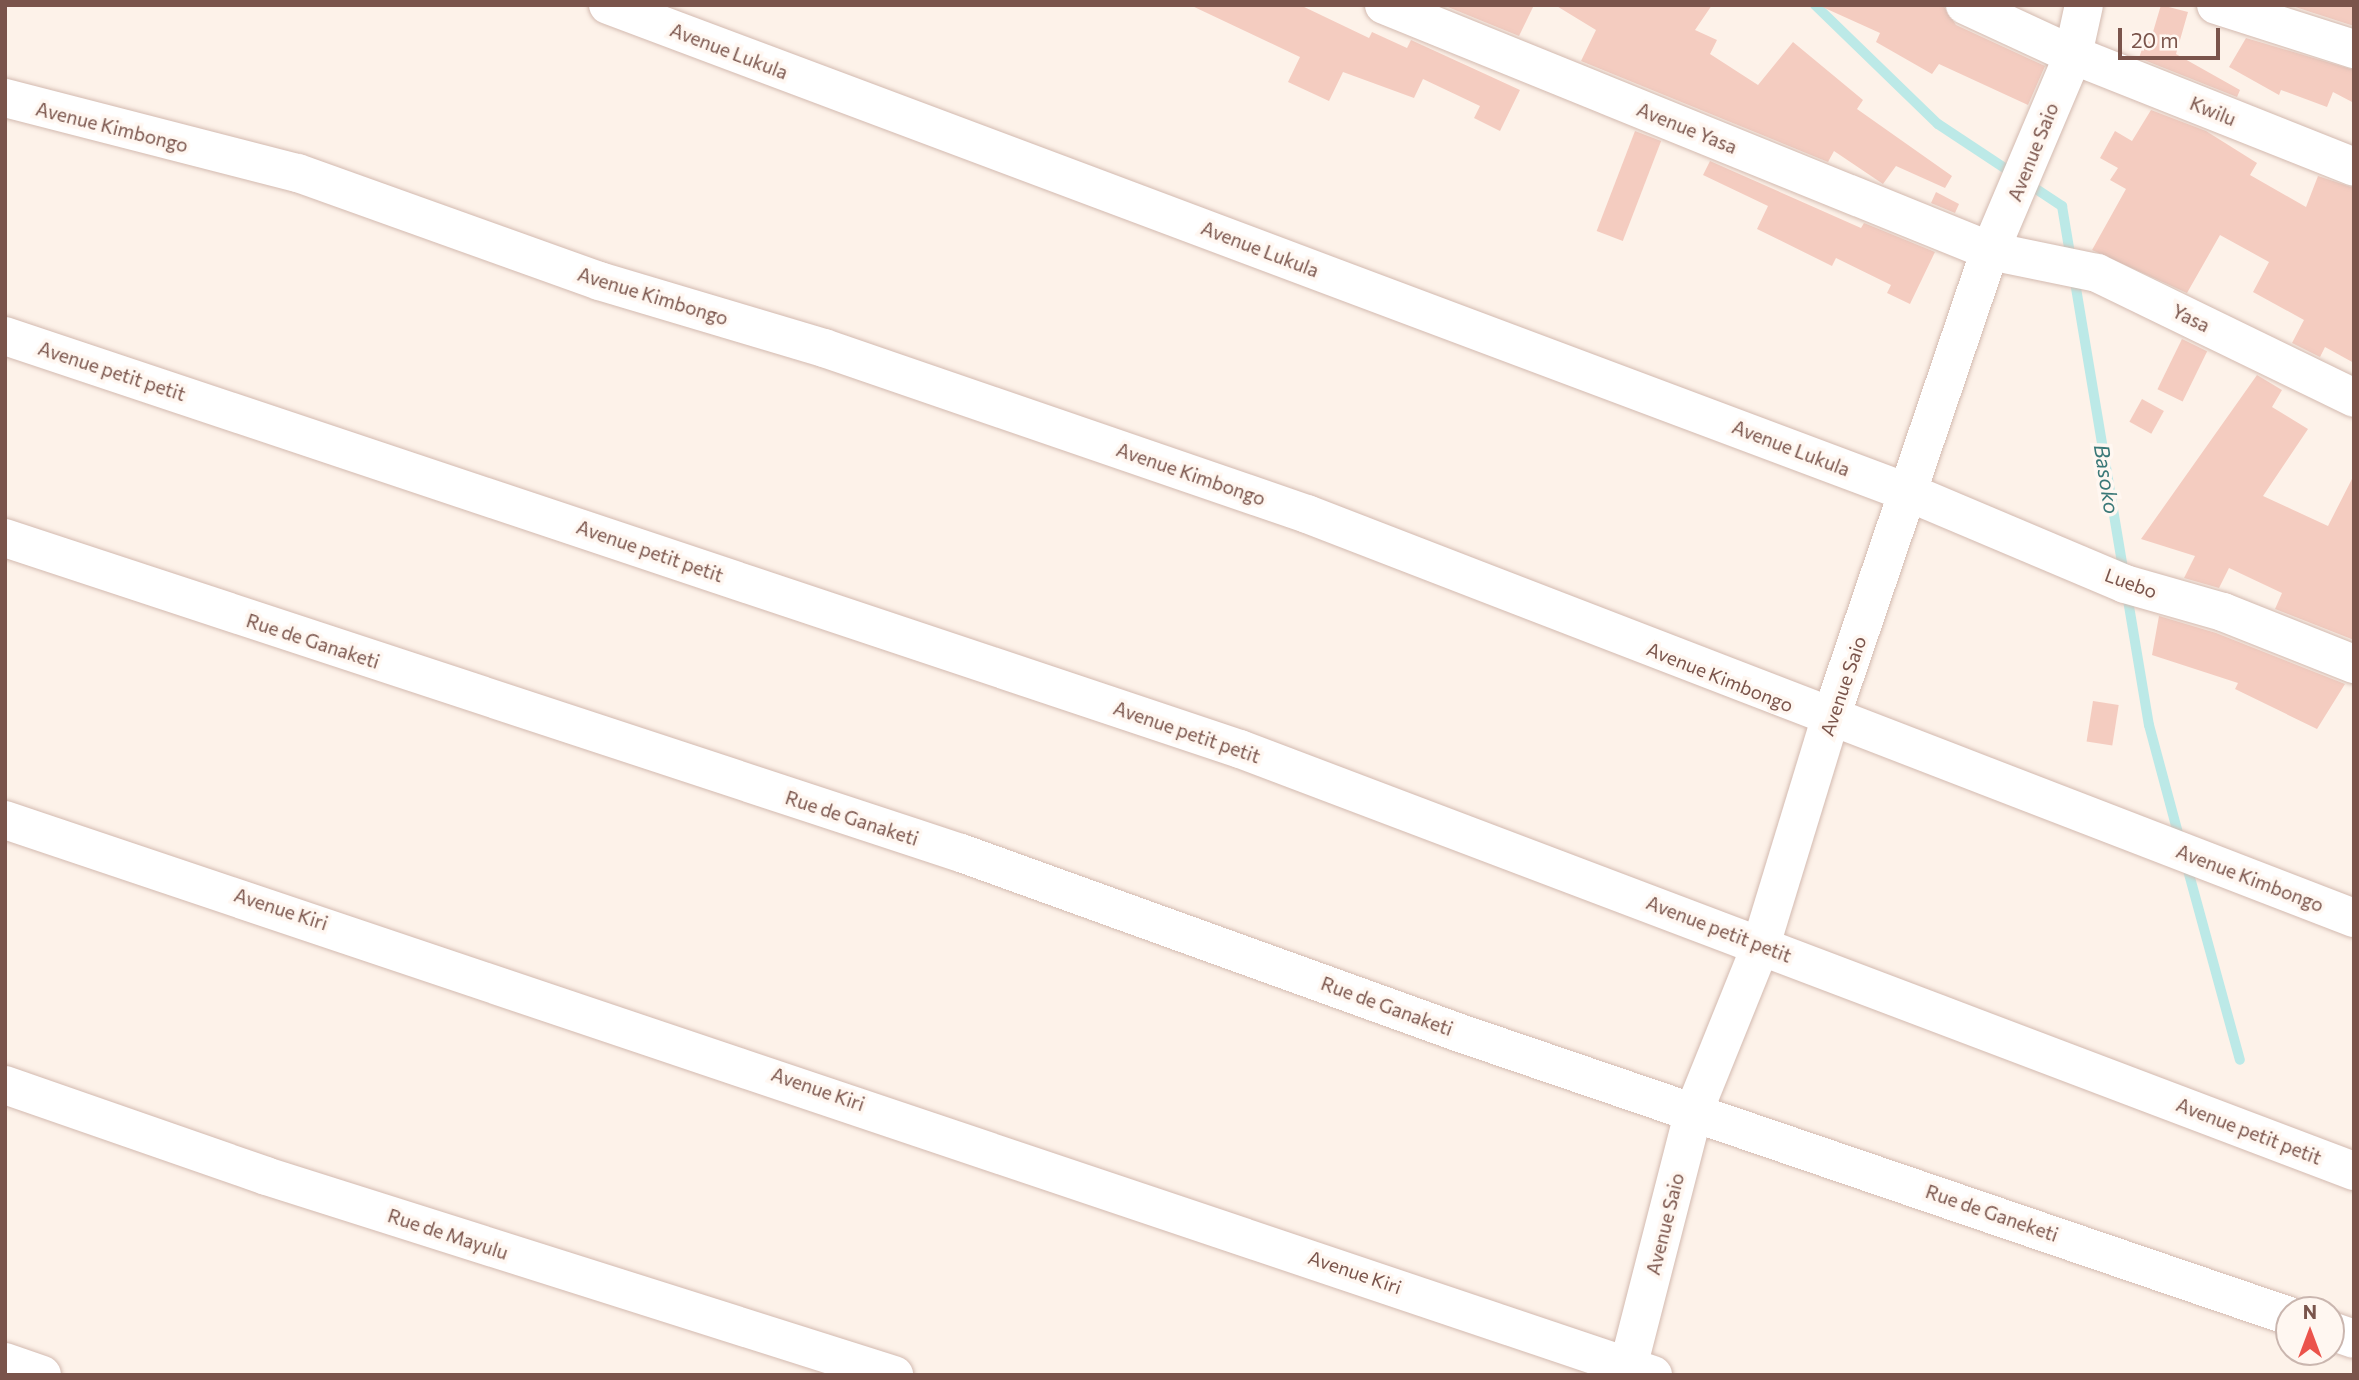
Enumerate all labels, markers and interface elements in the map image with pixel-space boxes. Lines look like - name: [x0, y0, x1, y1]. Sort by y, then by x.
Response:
- scale bar: [2121, 14, 2222, 58]
- street label: Avenue Lukula: [667, 18, 791, 84]
- text: 20 m: [2131, 27, 2179, 52]
- street label: Kwilu: [2187, 92, 2239, 130]
- street label: Avenue Kimbongo: [33, 97, 191, 157]
- street label: Avenue Yasa: [1634, 98, 1740, 158]
- street label: Avenue Saio: [2003, 99, 2063, 205]
- street label: Avenue Lukula: [1198, 216, 1322, 282]
- street label: Avenue Kimbongo: [575, 262, 731, 330]
- street label: Yasa: [2168, 299, 2214, 337]
- street label: Avenue petit petit: [35, 336, 189, 406]
- street label: Avenue Lukula: [1729, 415, 1853, 481]
- street label: Avenue Kimbongo: [1113, 438, 1269, 510]
- water label: Basoko: [2089, 442, 2125, 516]
- street label: Avenue petit petit: [574, 515, 726, 587]
- street label: Luebo: [2102, 563, 2160, 603]
- street label: Rue de Ganaketi: [244, 609, 382, 673]
- street label: Avenue Saio: [1815, 633, 1871, 739]
- street label: Avenue Kimbongo: [1643, 637, 1797, 717]
- street label: Avenue petit petit: [1111, 696, 1263, 768]
- street label: Rue de Ganaketi: [783, 786, 921, 850]
- street label: Avenue Kimbongo: [2173, 839, 2327, 917]
- street label: Avenue Kiri: [231, 883, 331, 935]
- street label: Avenue petit petit: [1643, 891, 1795, 967]
- street label: Rue de Ganaketi: [1318, 972, 1456, 1040]
- street label: Avenue Kiri: [768, 1062, 868, 1116]
- street label: Avenue petit petit: [2173, 1093, 2325, 1169]
- street label: Avenue Saio: [1641, 1171, 1689, 1277]
- street label: Rue de Ganeketi: [1923, 1180, 2061, 1246]
- street label: Rue de Mayulu: [385, 1204, 511, 1264]
- street label: Avenue Kiri: [1305, 1245, 1405, 1299]
- north arrow: [2275, 1296, 2345, 1366]
- text: N: [2303, 1300, 2317, 1323]

